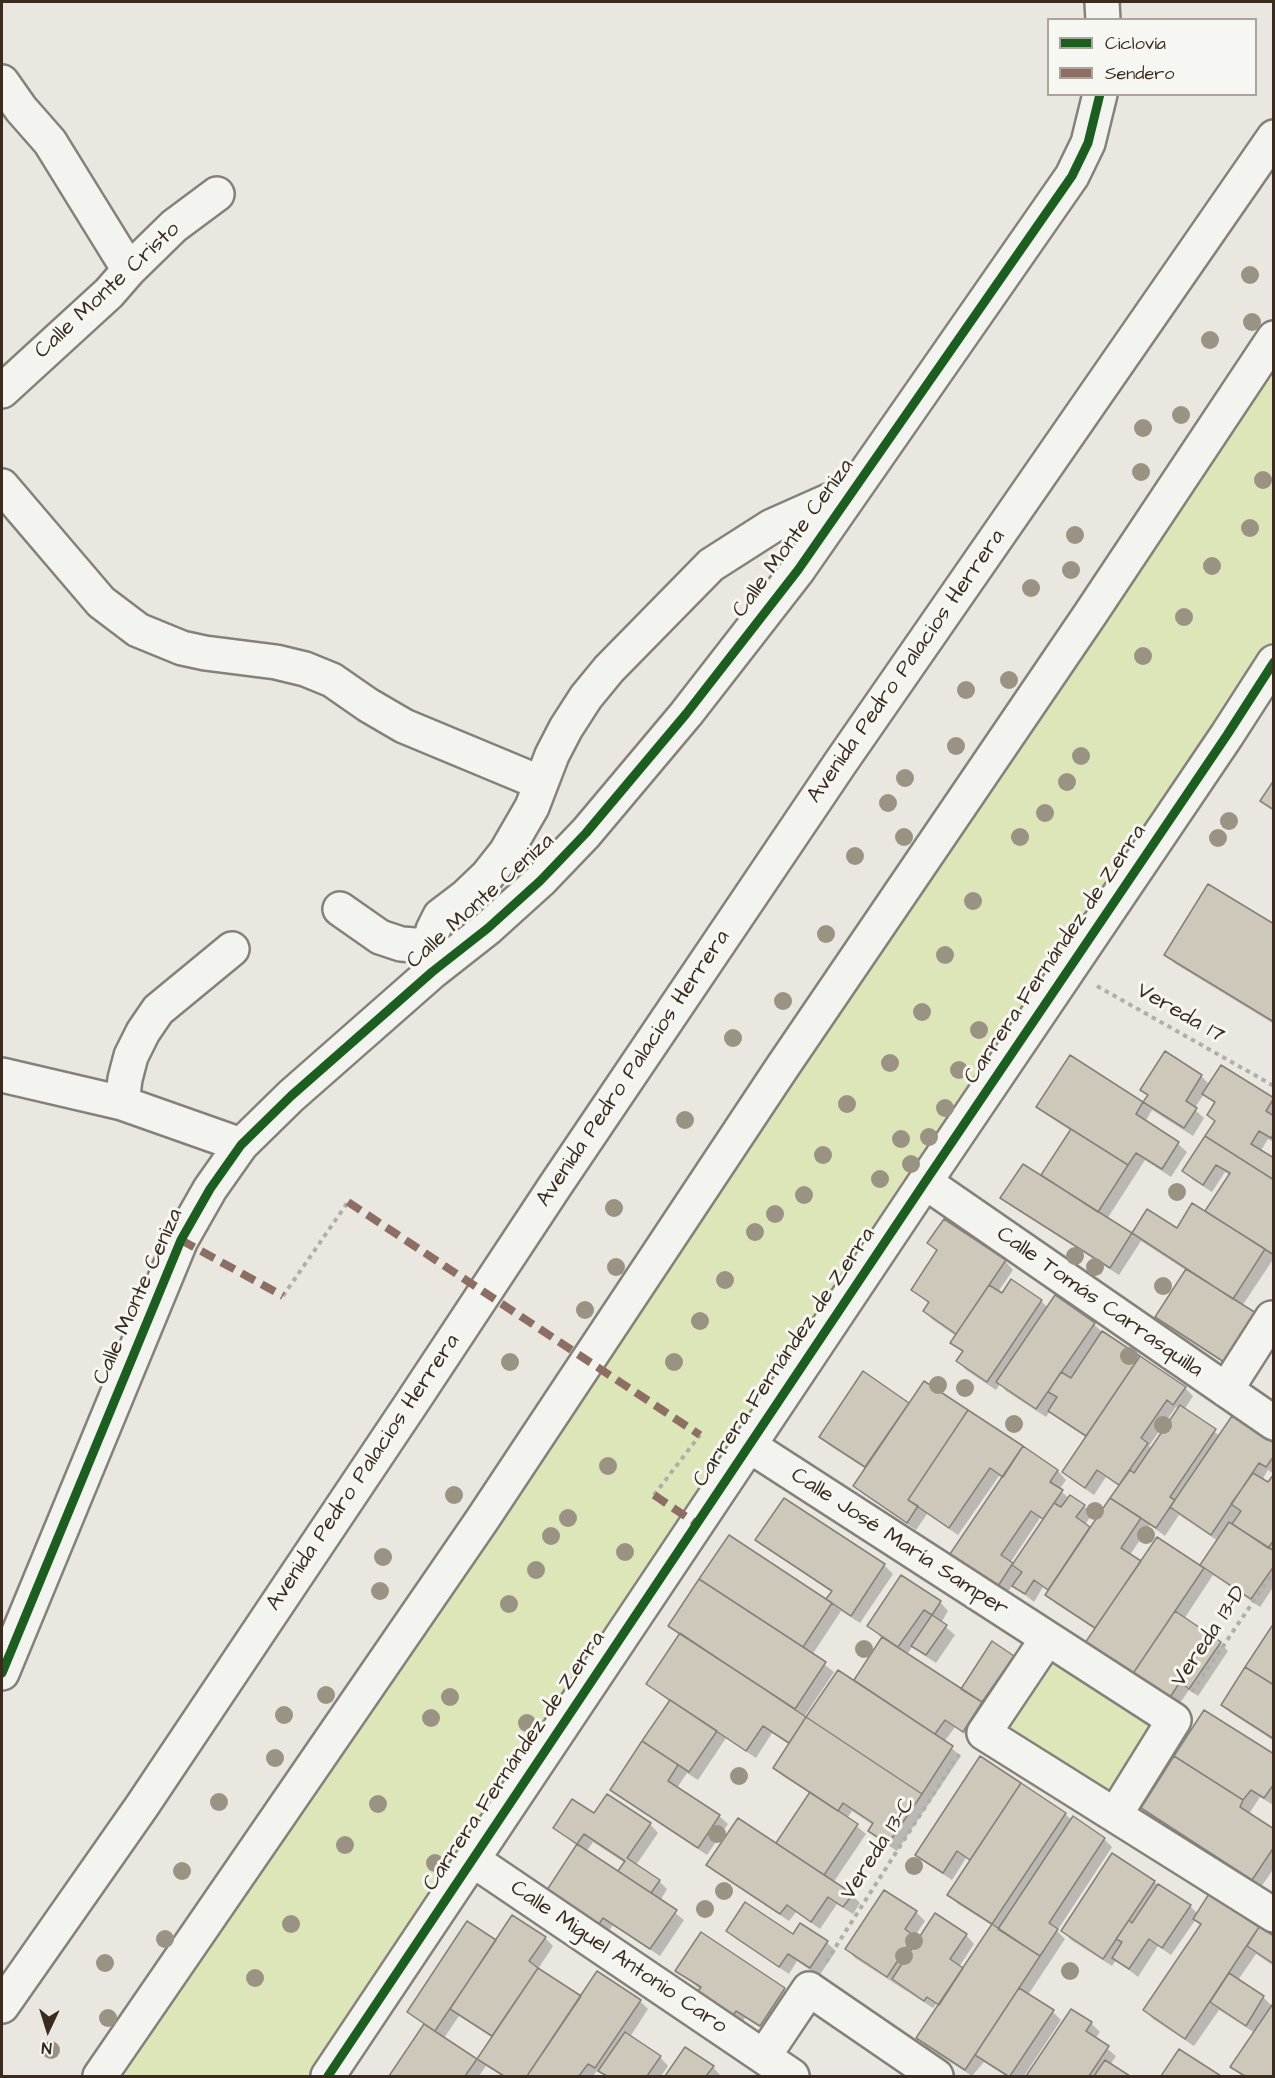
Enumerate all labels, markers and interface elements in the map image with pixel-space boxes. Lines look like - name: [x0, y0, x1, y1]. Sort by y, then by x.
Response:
- legend: [1047, 18, 1257, 96]
- text: Ciclovía: [1105, 31, 1166, 56]
- text: Sendero: [1105, 61, 1174, 86]
- street label: Calle Monte Cristo: [30, 217, 186, 365]
- street label: Calle Monte Ceniza: [728, 455, 860, 623]
- street label: Avenida Pedro Palacios Herrera: [802, 525, 1012, 809]
- street label: Carrera Fernández de Zerra: [959, 820, 1153, 1090]
- street label: Calle Monte Ceniza: [402, 829, 560, 975]
- street label: Avenida Pedro Palacios Herrera: [531, 926, 737, 1212]
- street label: Vereda 17: [1131, 978, 1229, 1050]
- street label: Calle Monte Ceniza: [88, 1205, 190, 1389]
- street label: Calle Tomás Carrasquilla: [991, 1222, 1207, 1384]
- street label: Carrera Fernández de Zerra: [688, 1223, 882, 1493]
- street label: Avenida Pedro Palacios Herrera: [261, 1330, 467, 1616]
- street label: Calle José María Samper: [785, 1463, 1013, 1623]
- street label: Vereda 13-D: [1167, 1581, 1253, 1693]
- street label: Carrera Fernández de Zerra: [418, 1627, 612, 1897]
- street label: Vereda 13-C: [836, 1793, 922, 1905]
- street label: Calle Miguel Antonio Caro: [505, 1876, 731, 2040]
- north arrow: [18, 2000, 78, 2060]
- text: N: [41, 2037, 53, 2059]

